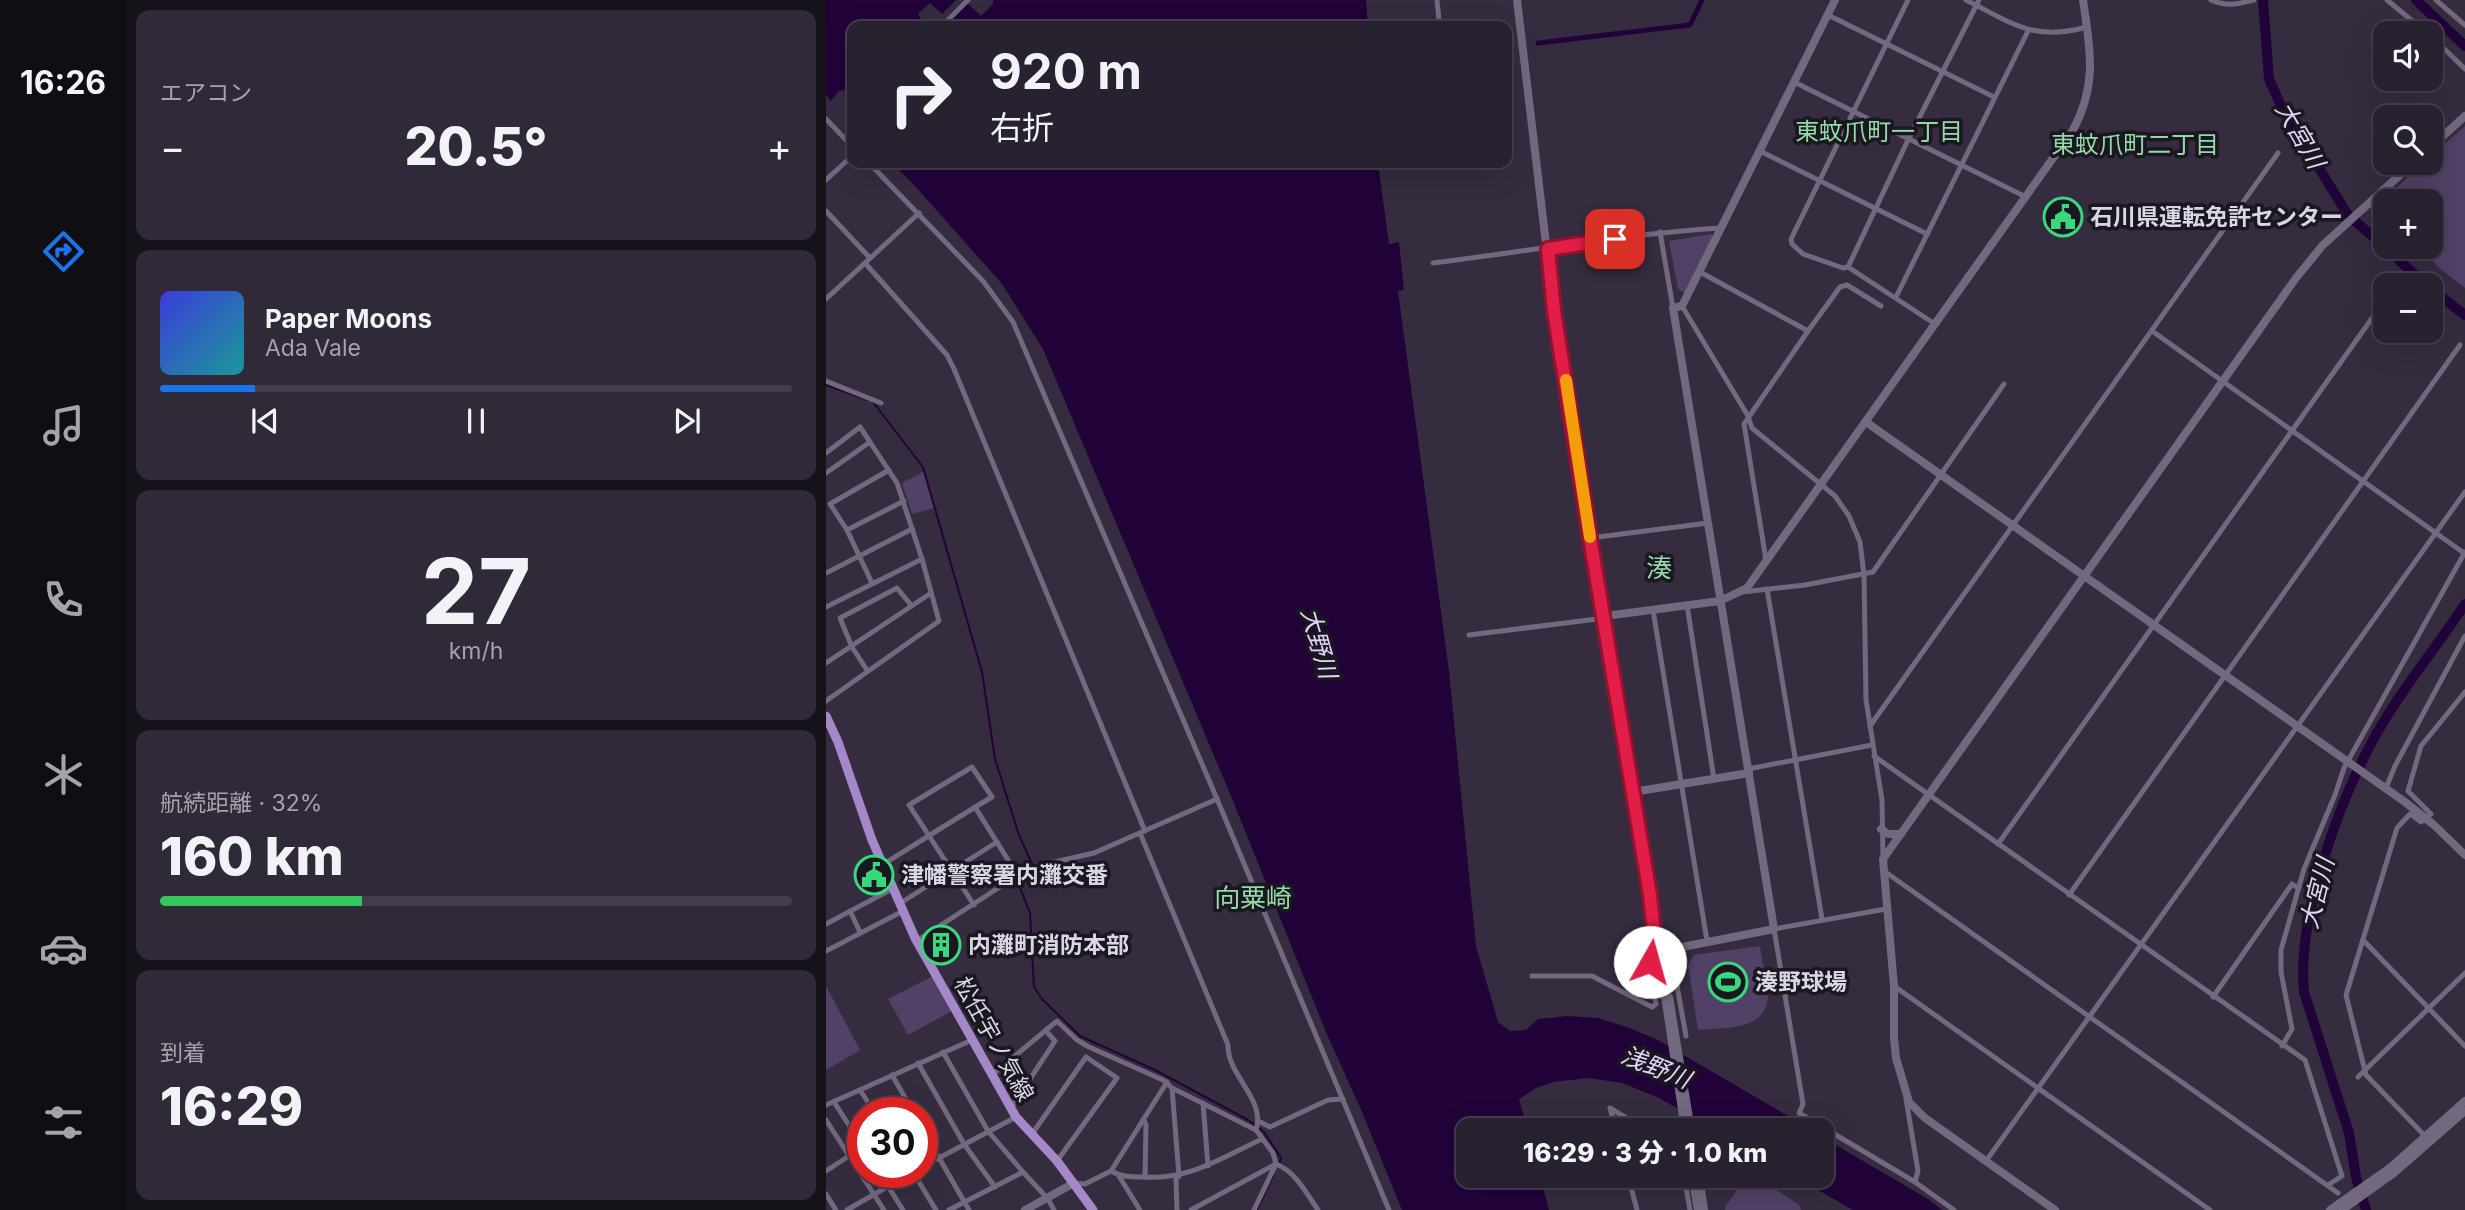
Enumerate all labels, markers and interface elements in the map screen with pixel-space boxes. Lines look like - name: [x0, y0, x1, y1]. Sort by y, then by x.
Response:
- map controls: [2373, 21, 2443, 343]
- button: sound: [2373, 21, 2443, 91]
- text: 920 m: [990, 42, 1142, 101]
- icon: right: [875, 49, 966, 140]
- text: 16:26: [20, 63, 106, 102]
- text: エアコン: [160, 79, 252, 107]
- water label: 大宮川: [2269, 97, 2332, 176]
- button: search: [2373, 105, 2443, 175]
- text: 右折: [990, 108, 1054, 147]
- text: 20.5°: [404, 115, 548, 178]
- district label: 東蚊爪町一丁目: [1795, 117, 1963, 146]
- text: −: [160, 124, 185, 170]
- text: +: [767, 124, 792, 170]
- district label: 東蚊爪町二丁目: [2051, 130, 2219, 159]
- button: +: [2373, 189, 2443, 259]
- public building icon: 石川県運転免許センター: [2042, 196, 2084, 238]
- place label: 石川県運転免許センター: [2090, 203, 2343, 231]
- pin: [1585, 209, 1645, 269]
- icon: arrive: [1596, 220, 1634, 258]
- icon: directions: [39, 227, 88, 276]
- button: −: [2373, 273, 2443, 343]
- text: Paper Moons: [265, 303, 432, 334]
- text: Ada Vale: [265, 334, 361, 362]
- icon: music: [39, 401, 88, 450]
- icon: previous: [246, 402, 284, 440]
- icon: pause: [457, 402, 495, 440]
- icon: next: [668, 402, 706, 440]
- text: 27: [421, 536, 531, 646]
- district label: 湊: [1646, 552, 1672, 583]
- icon: phone: [39, 575, 88, 624]
- water label: 大野川: [1295, 604, 1344, 684]
- text: km/h: [449, 637, 503, 665]
- icon: climate: [39, 750, 88, 799]
- text: 航続距離 · 32%: [160, 789, 322, 817]
- text: 160 km: [160, 825, 344, 888]
- water label: 大宮川: [2294, 852, 2341, 931]
- public building icon: 津幡警察署内灘交番: [853, 854, 895, 896]
- place label: 津幡警察署内灘交番: [901, 861, 1108, 889]
- district label: 向粟崎: [1214, 882, 1292, 913]
- icon: car: [39, 924, 88, 973]
- building icon: 内灘町消防本部: [920, 924, 962, 966]
- position arrow: [1613, 925, 1687, 999]
- place label: 内灘町消防本部: [968, 931, 1129, 959]
- sports icon: 湊野球場: [1707, 961, 1749, 1003]
- place label: 湊野球場: [1755, 968, 1847, 996]
- street label: 松任宇ノ気線: [948, 972, 1040, 1106]
- text: 到着: [160, 1039, 206, 1067]
- water label: 浅野川: [1617, 1040, 1698, 1095]
- text: 16:29: [160, 1075, 303, 1138]
- speed limit sign: 30: [847, 1097, 938, 1188]
- icon: filters: [39, 1098, 88, 1147]
- text: 16:29 · 3 分 · 1.0 km: [1523, 1137, 1767, 1168]

